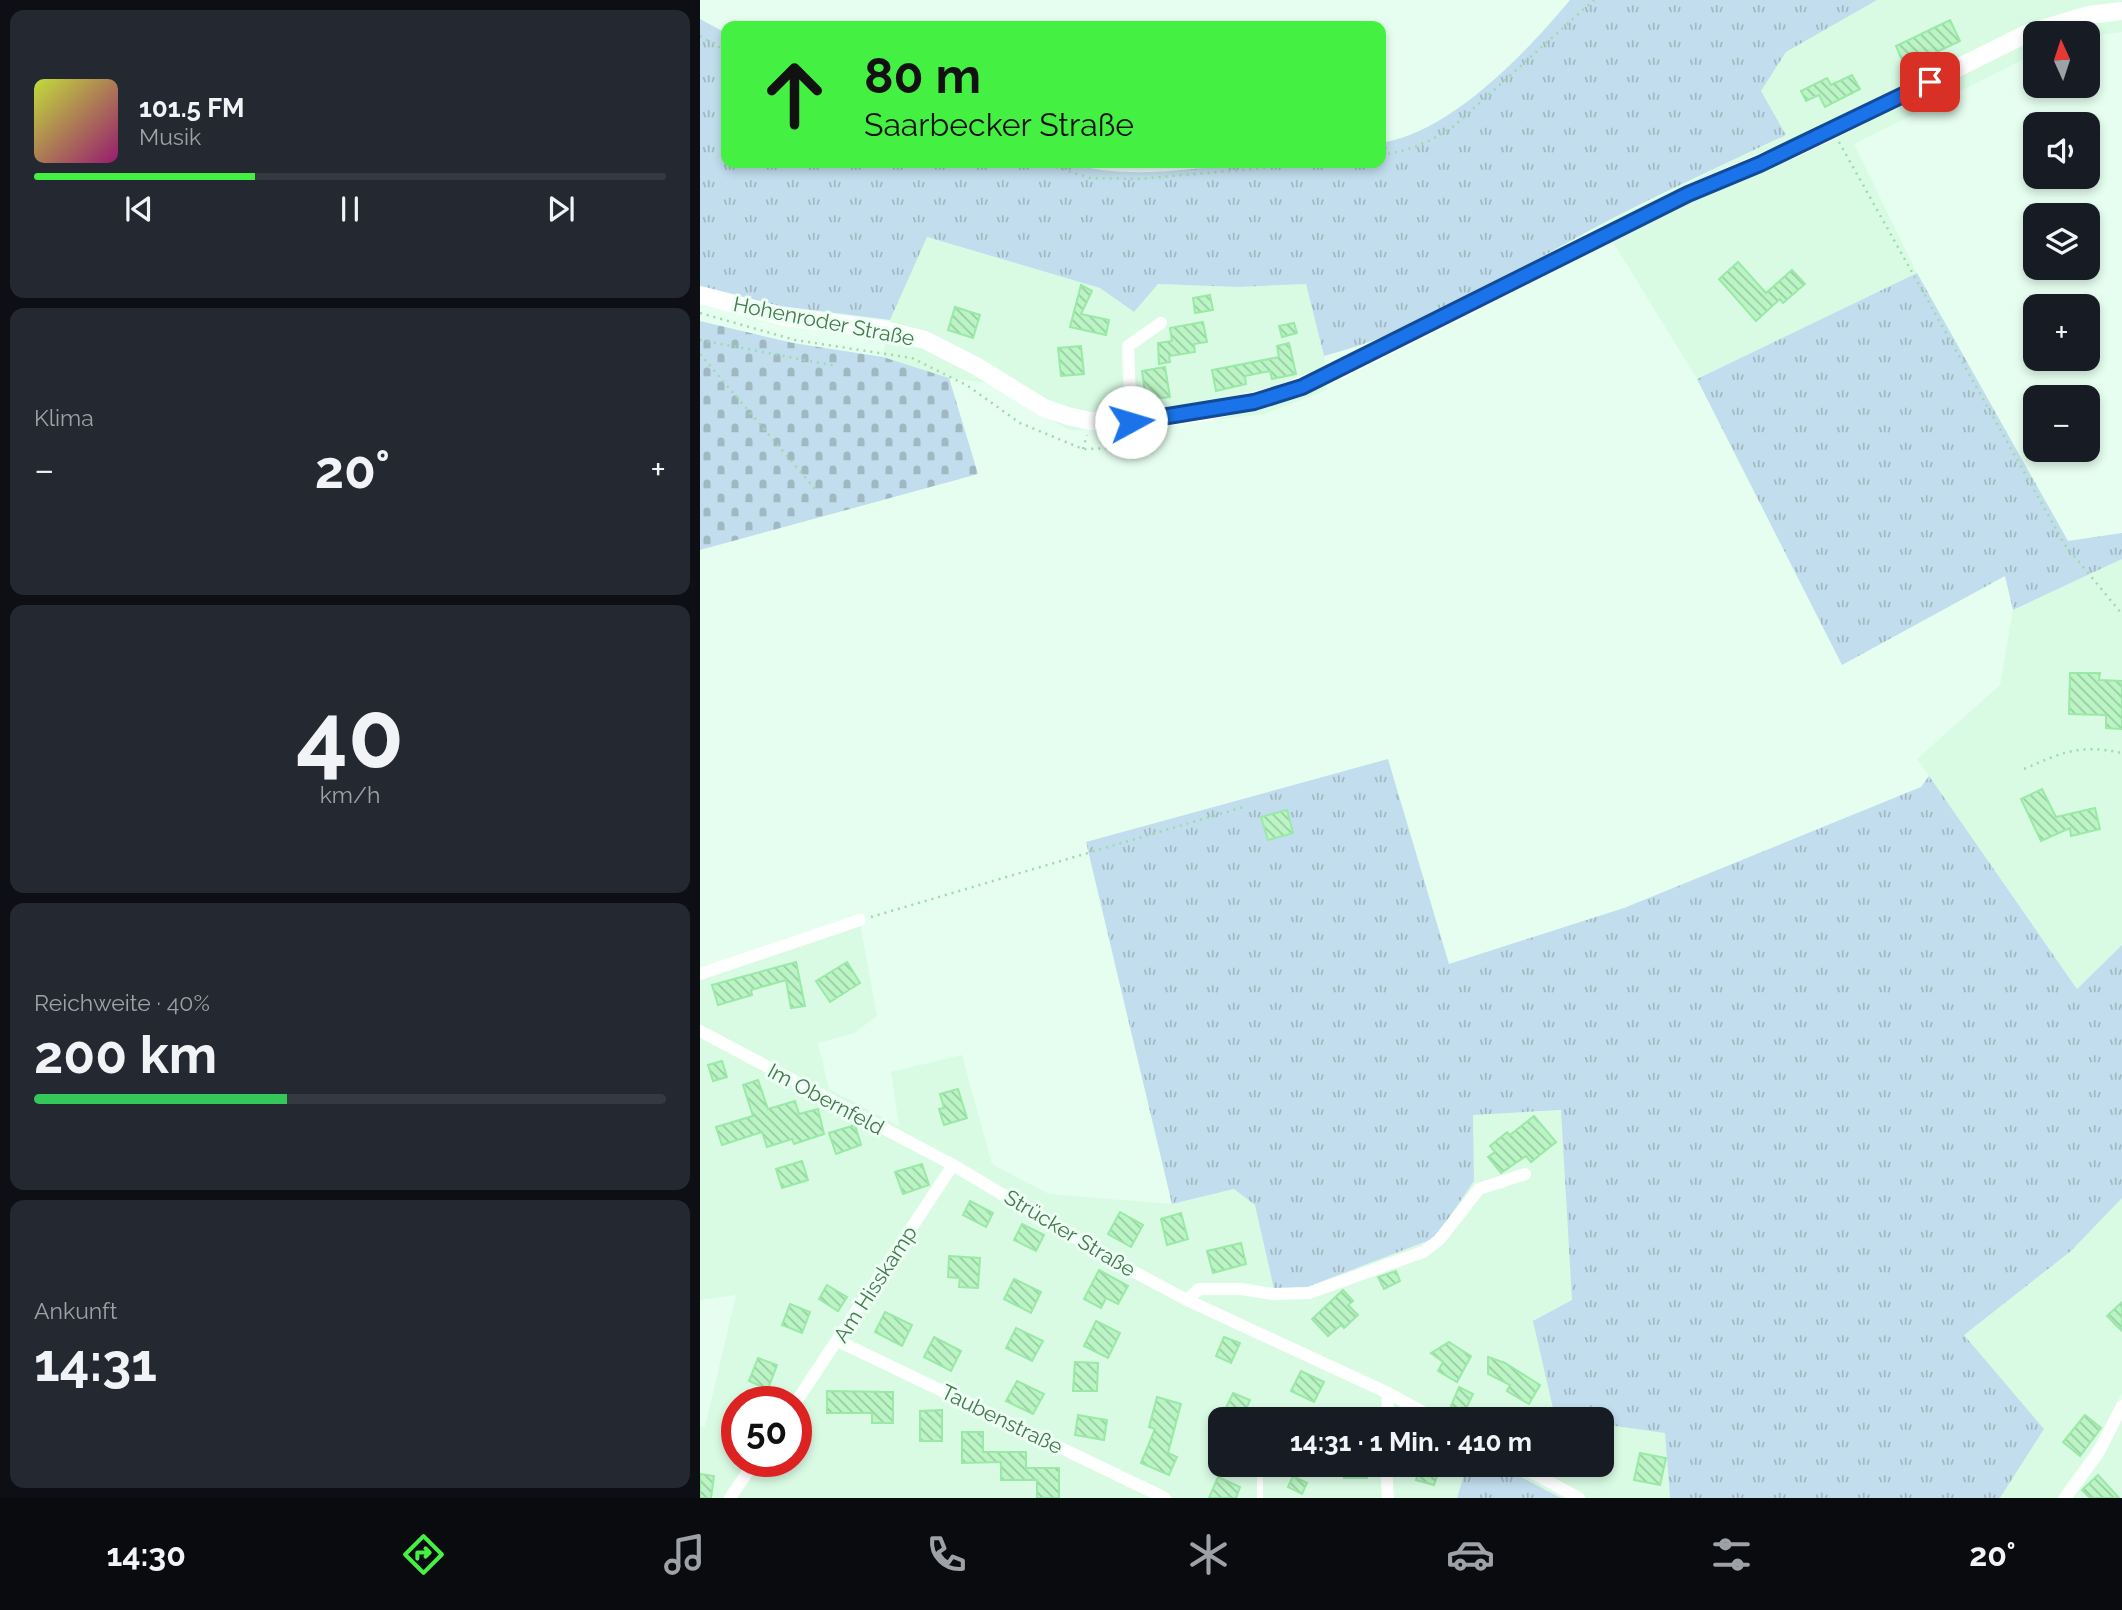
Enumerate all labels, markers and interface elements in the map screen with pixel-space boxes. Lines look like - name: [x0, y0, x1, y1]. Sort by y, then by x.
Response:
- north arrow: [2023, 21, 2100, 98]
- map controls: [2023, 21, 2100, 462]
- text: 80 m: [864, 47, 981, 104]
- icon: ahead: [749, 49, 840, 140]
- pin: [1900, 52, 1960, 112]
- icon: arrive: [1911, 63, 1949, 101]
- text: 101.5 FM: [139, 93, 245, 123]
- text: Saarbecker Straße: [864, 106, 1134, 143]
- button: sound: [2023, 112, 2100, 189]
- text: Musik: [139, 123, 201, 150]
- icon: previous: [120, 190, 158, 228]
- icon: pause: [331, 190, 369, 228]
- icon: next: [542, 190, 580, 228]
- button: layers: [2023, 203, 2100, 280]
- street label: Hohenroder Straße: [731, 291, 917, 351]
- button: +: [2023, 294, 2100, 371]
- position arrow: [1094, 385, 1168, 459]
- button: −: [2023, 385, 2100, 462]
- text: Klima: [34, 404, 94, 431]
- text: 20°: [315, 439, 390, 500]
- text: −: [34, 447, 54, 492]
- text: +: [650, 447, 666, 492]
- text: 40: [296, 682, 404, 789]
- text: km/h: [320, 781, 380, 808]
- text: Reichweite · 40%: [34, 989, 210, 1016]
- text: 200 km: [34, 1024, 217, 1085]
- street label: Im Obernfeld: [764, 1058, 888, 1140]
- street label: Strücker Straße: [1000, 1184, 1140, 1282]
- street label: Am Hisskamp: [828, 1221, 922, 1347]
- text: Ankunft: [34, 1297, 117, 1324]
- text: 14:31: [34, 1332, 157, 1393]
- street label: Taubenstraße: [937, 1379, 1067, 1459]
- speed limit sign: 50: [721, 1386, 812, 1477]
- text: 14:31 · 1 Min. · 410 m: [1290, 1427, 1532, 1457]
- icon: directions: [399, 1530, 448, 1579]
- icon: music: [660, 1530, 709, 1579]
- icon: phone: [922, 1530, 971, 1579]
- icon: climate: [1184, 1530, 1233, 1579]
- icon: car: [1446, 1530, 1495, 1579]
- icon: filters: [1707, 1530, 1756, 1579]
- text: 14:30: [106, 1536, 186, 1573]
- text: 20°: [1969, 1536, 2016, 1573]

